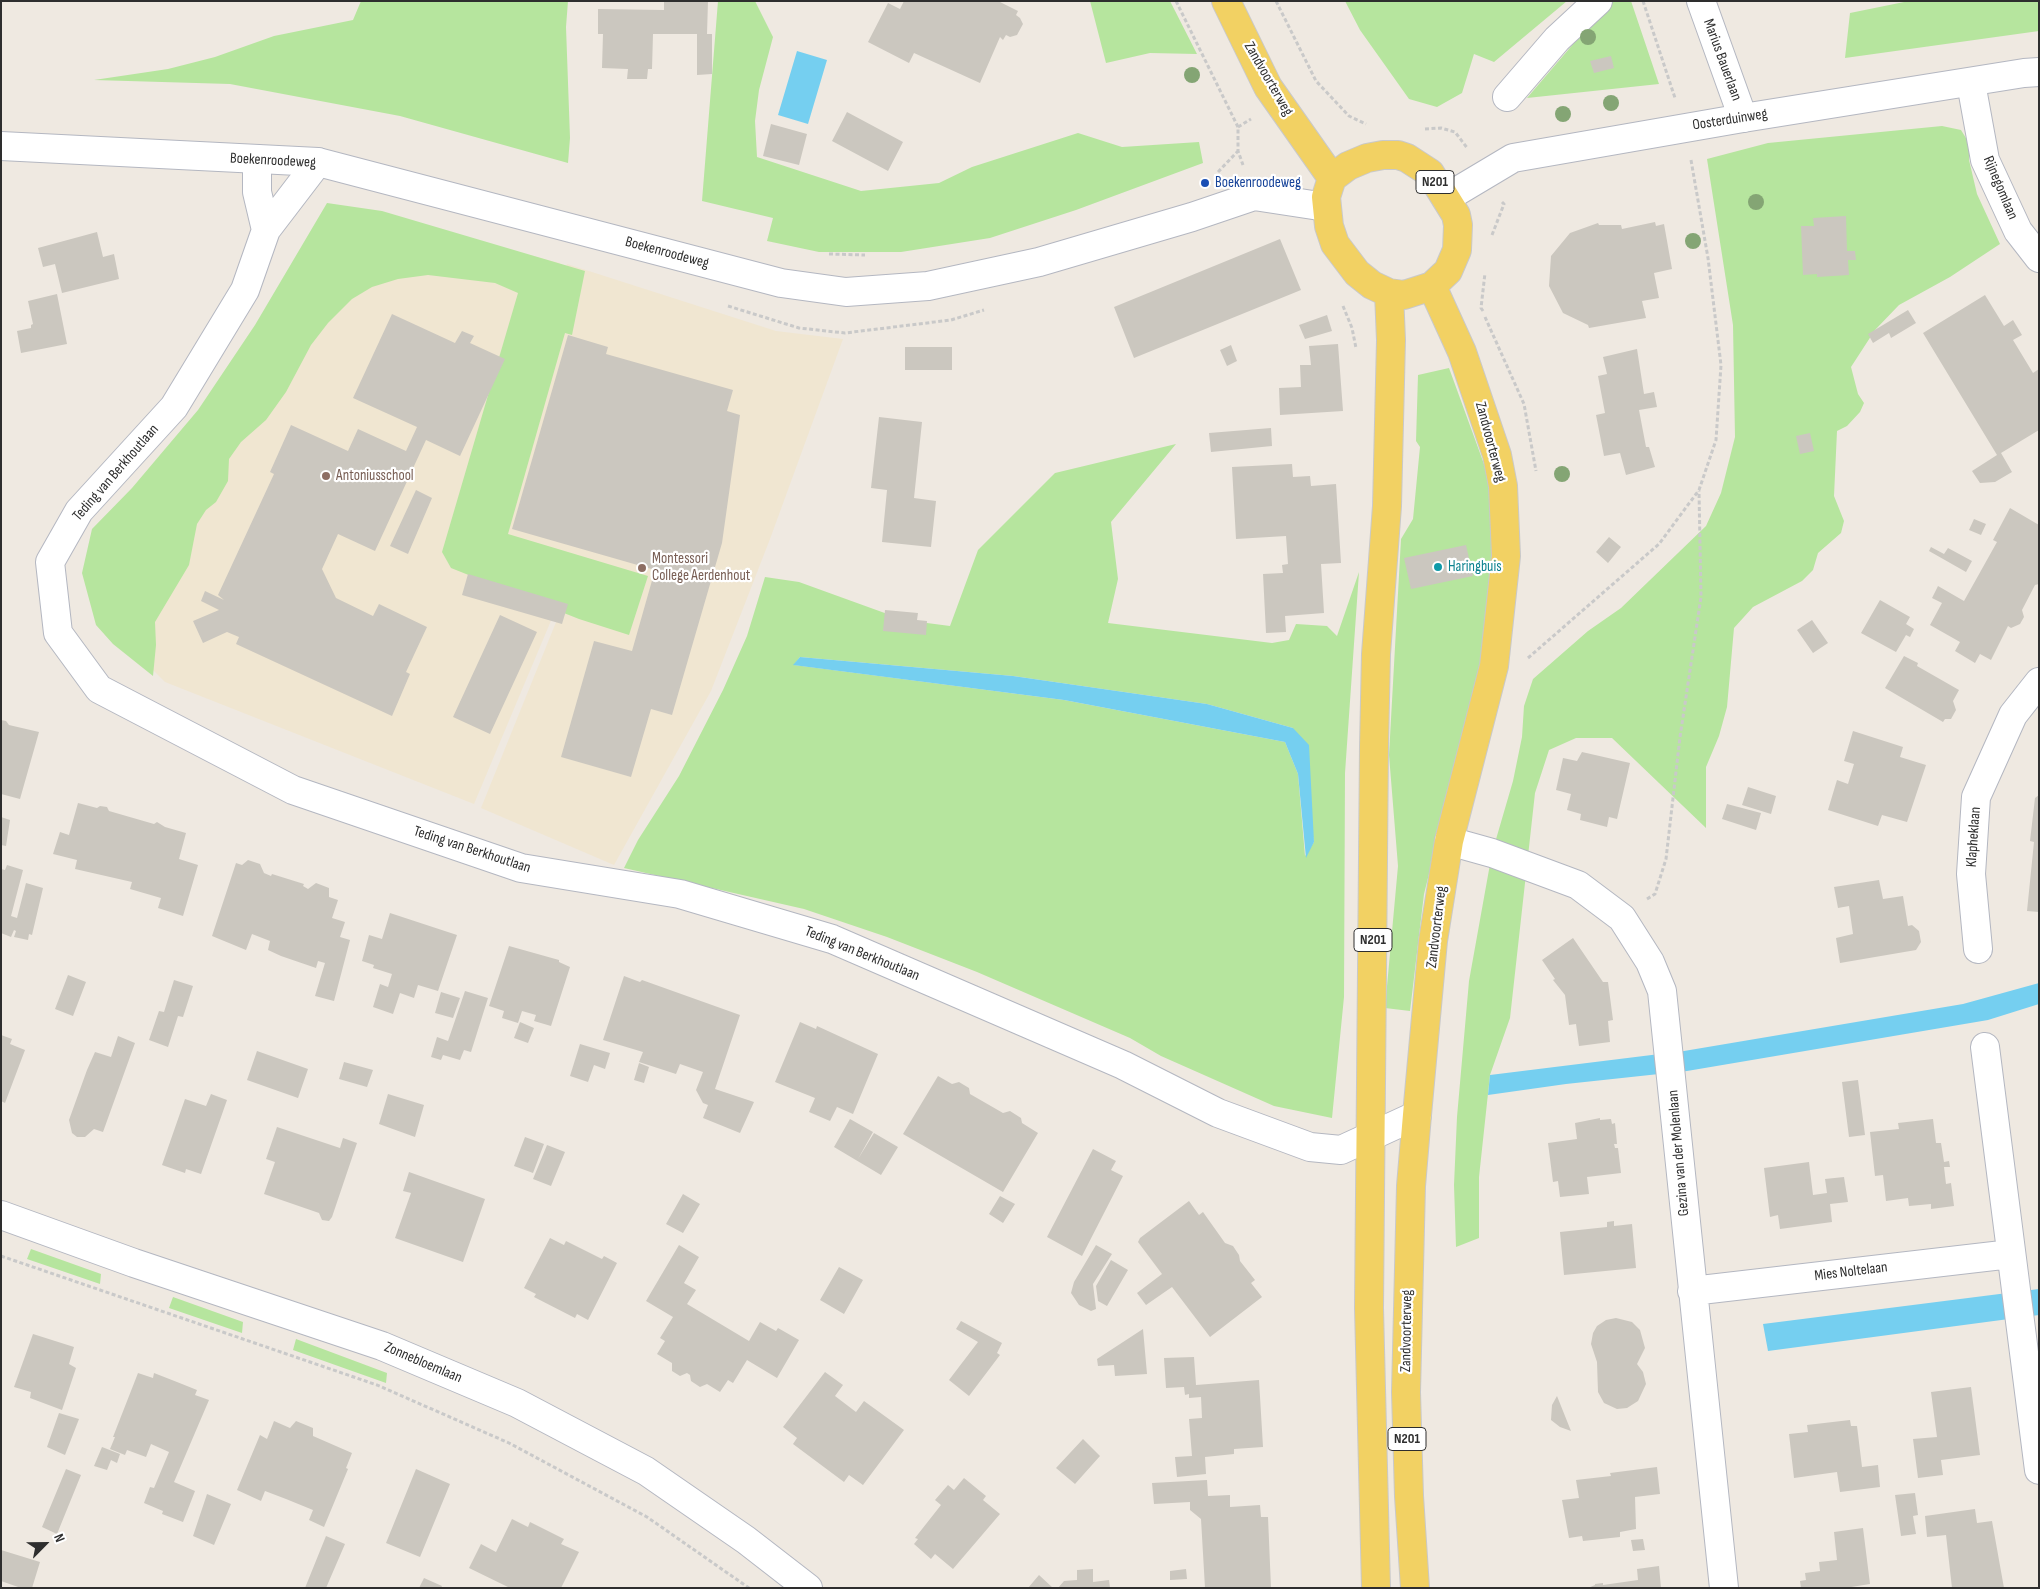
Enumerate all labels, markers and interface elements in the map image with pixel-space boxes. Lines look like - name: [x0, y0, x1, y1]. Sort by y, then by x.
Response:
- street label: Marius Bauerlaan: [1699, 17, 1745, 103]
- street label: Zandvoorterweg: [1240, 39, 1296, 119]
- street label: Oosterduinweg: [1691, 105, 1769, 135]
- street label: Boekenroodeweg: [230, 150, 316, 172]
- street label: Rijnegomlaan: [1979, 153, 2021, 223]
- road number: N201: [1416, 170, 1454, 193]
- place label: Boekenroodeweg: [1215, 174, 1301, 192]
- marker: Boekenroodeweg: [1199, 177, 1211, 189]
- street label: Boekenroodeweg: [623, 233, 711, 273]
- street label: Zandvoorterweg: [1471, 400, 1509, 484]
- street label: Teding van Berkhoutlaan: [69, 421, 163, 525]
- place label: Antoniusschool: [336, 467, 414, 485]
- marker: Antoniusschool: [320, 470, 332, 482]
- place label: Montessori College Aerdenhout: [652, 550, 750, 585]
- place label: Haringbuis: [1448, 558, 1502, 576]
- marker: Haringbuis: [1432, 561, 1444, 573]
- marker: Montessori College Aerdenhout: [636, 562, 648, 574]
- street label: Klapheklaan: [1963, 806, 1985, 868]
- street label: Teding van Berkhoutlaan: [411, 823, 533, 877]
- street label: Zandvoorterweg: [1423, 885, 1451, 969]
- street label: Teding van Berkhoutlaan: [802, 923, 922, 985]
- road number: N201: [1354, 928, 1392, 952]
- street label: Gezina van der Molenlaan: [1665, 1089, 1693, 1217]
- street label: Mies Noltelaan: [1813, 1259, 1889, 1285]
- street label: Zandvoorterweg: [1397, 1290, 1417, 1372]
- street label: Zonnebloemlaan: [381, 1339, 465, 1387]
- road number: N201: [1388, 1428, 1426, 1450]
- north arrow: [20, 1519, 70, 1569]
- text: N: [50, 1531, 69, 1545]

